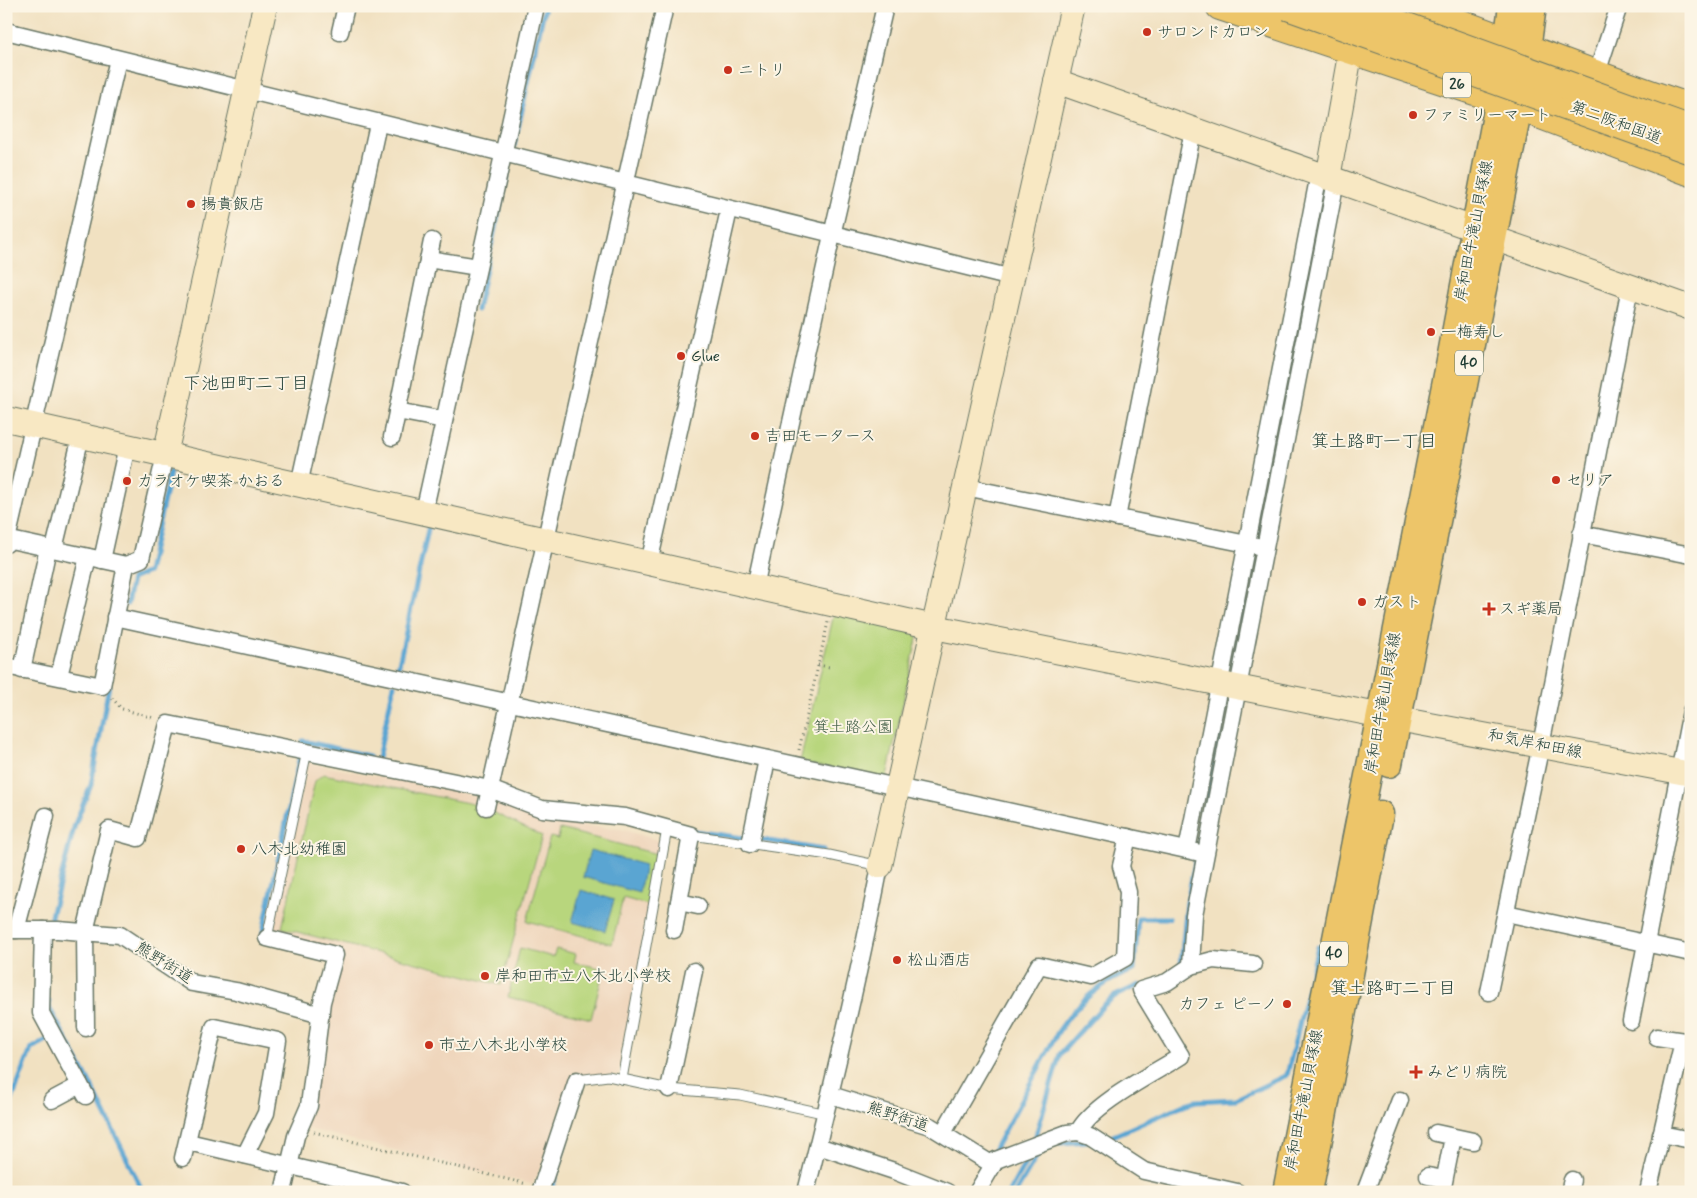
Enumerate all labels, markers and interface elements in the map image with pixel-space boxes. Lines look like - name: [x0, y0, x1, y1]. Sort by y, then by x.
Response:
- place label: サロンドカロン: [1157, 22, 1269, 43]
- marker: サロンドカロン: [1141, 26, 1153, 38]
- place label: ニトリ: [738, 60, 786, 81]
- marker: ニトリ: [722, 64, 734, 76]
- road number: 26: [1443, 72, 1471, 98]
- street label: 第二阪和国道: [1567, 97, 1665, 149]
- place label: ファミリーマート: [1423, 105, 1551, 126]
- marker: ファミリーマート: [1407, 109, 1419, 121]
- street label: 岸和田牛滝山貝塚線: [1450, 158, 1498, 304]
- place label: 揚貴飯店: [201, 194, 265, 215]
- marker: 揚貴飯店: [185, 198, 197, 210]
- place label: 一梅寿し: [1441, 322, 1505, 343]
- marker: 一梅寿し: [1425, 326, 1437, 338]
- place label: Glue: [691, 346, 720, 367]
- marker: Glue: [675, 350, 687, 362]
- road number: 40: [1455, 350, 1483, 376]
- district label: 下池田町二丁目: [183, 372, 309, 396]
- place label: 吉田モータース: [765, 426, 876, 447]
- marker: 吉田モータース: [749, 430, 761, 442]
- district label: 箕土路町一丁目: [1311, 430, 1437, 454]
- place label: セリア: [1566, 470, 1614, 491]
- place label: カラオケ喫茶 かおる: [137, 471, 285, 492]
- marker: セリア: [1550, 474, 1562, 486]
- marker: カラオケ喫茶 かおる: [121, 475, 133, 487]
- place label: ガスト: [1372, 592, 1422, 613]
- marker: ガスト: [1356, 596, 1368, 608]
- place label: スギ薬局: [1499, 599, 1563, 620]
- marker: スギ薬局: [1483, 603, 1495, 615]
- street label: 岸和田牛滝山貝塚線: [1360, 630, 1406, 776]
- park label: 箕土路公園: [813, 717, 893, 738]
- street label: 和気岸和田線: [1486, 725, 1584, 763]
- place label: 八木北幼稚園: [251, 839, 347, 860]
- marker: 八木北幼稚園: [235, 843, 247, 855]
- street label: 熊野街道: [131, 937, 197, 989]
- road number: 40: [1320, 942, 1348, 966]
- place label: 松山酒店: [907, 950, 971, 971]
- marker: 松山酒店: [891, 954, 903, 966]
- place label: 岸和田市立八木北小学校: [495, 966, 671, 987]
- marker: 岸和田市立八木北小学校: [479, 970, 491, 982]
- district label: 箕土路町二丁目: [1330, 977, 1456, 1001]
- place label: カフェ ピーノ: [1179, 994, 1277, 1015]
- marker: カフェ ピーノ: [1281, 998, 1293, 1010]
- street label: 岸和田牛滝山貝塚線: [1280, 1027, 1328, 1173]
- place label: 市立八木北小学校: [439, 1035, 567, 1056]
- marker: 市立八木北小学校: [423, 1039, 435, 1051]
- place label: みどり病院: [1427, 1062, 1507, 1083]
- marker: みどり病院: [1409, 1065, 1423, 1079]
- street label: 熊野街道: [864, 1097, 932, 1137]

